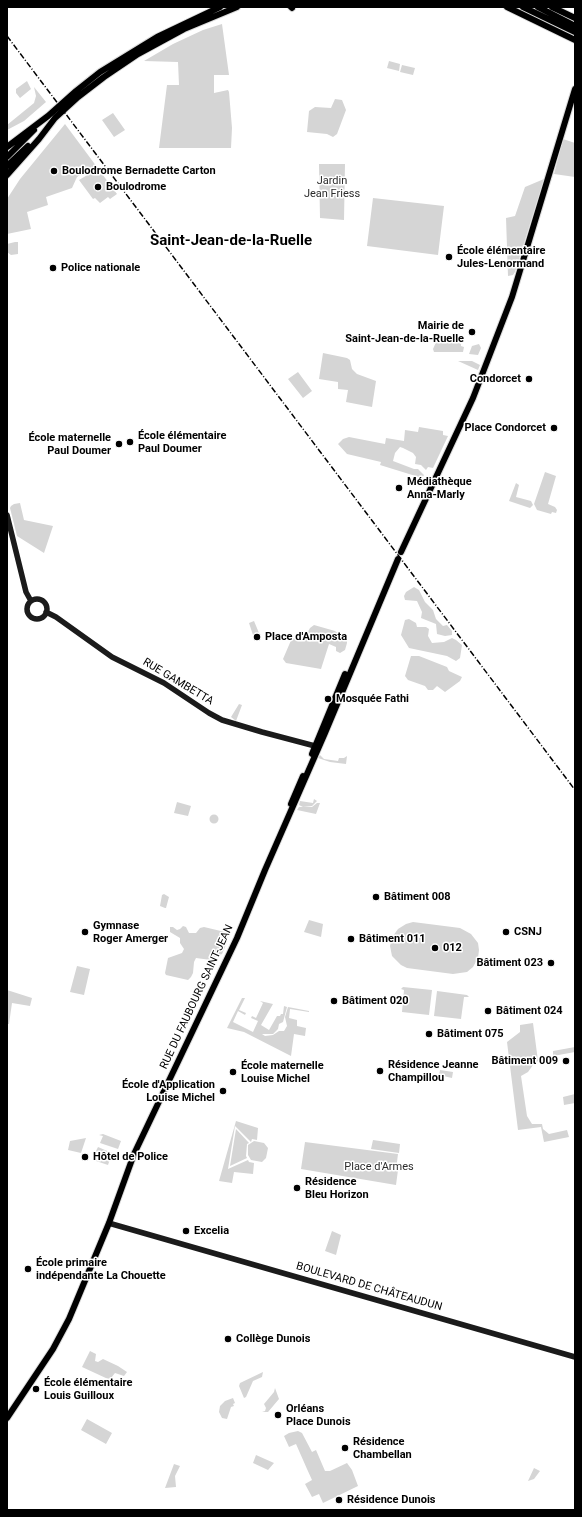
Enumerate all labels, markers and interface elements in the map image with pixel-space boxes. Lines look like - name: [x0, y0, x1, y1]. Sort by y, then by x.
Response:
- place label: Boulodrome Bernadette Carton: [62, 164, 216, 178]
- marker: Boulodrome Bernadette Carton: [49, 166, 59, 176]
- park label: Jardin Jean Friess: [304, 174, 360, 200]
- place label: Boulodrome: [106, 180, 166, 194]
- marker: Boulodrome: [93, 182, 103, 192]
- district label: Saint-Jean-de-la-Ruelle: [150, 232, 312, 250]
- place label: École élémentaire Jules-Lenormand: [457, 244, 545, 270]
- marker: École élémentaire Jules-Lenormand: [444, 252, 454, 262]
- place label: Police nationale: [61, 261, 140, 275]
- marker: Police nationale: [48, 263, 58, 273]
- place label: Mairie de Saint-Jean-de-la-Ruelle: [345, 319, 464, 345]
- marker: Mairie de Saint-Jean-de-la-Ruelle: [467, 327, 477, 337]
- place label: Condorcet: [470, 372, 521, 386]
- marker: Condorcet: [524, 374, 534, 384]
- place label: Place Condorcet: [464, 421, 546, 435]
- marker: Place Condorcet: [549, 423, 559, 433]
- place label: École élémentaire Paul Doumer: [138, 429, 226, 455]
- place label: École maternelle Paul Doumer: [28, 431, 111, 457]
- marker: École élémentaire Paul Doumer: [125, 437, 135, 447]
- marker: École maternelle Paul Doumer: [114, 439, 124, 449]
- place label: Médiathèque Anna-Marly: [407, 475, 472, 501]
- marker: Médiathèque Anna-Marly: [394, 483, 404, 493]
- place label: Place d'Amposta: [265, 630, 347, 644]
- marker: Place d'Amposta: [252, 632, 262, 642]
- street label: RUE GAMBETTA: [140, 656, 216, 708]
- place label: Mosquée Fathi: [336, 692, 409, 706]
- marker: Mosquée Fathi: [323, 694, 333, 704]
- place label: Bâtiment 008: [384, 890, 451, 904]
- marker: Bâtiment 008: [371, 892, 381, 902]
- place label: Gymnase Roger Amerger: [93, 919, 168, 945]
- street label: RUE DU FAUBOURG SAINT-JEAN: [158, 923, 236, 1071]
- place label: CSNJ: [514, 925, 542, 939]
- marker: Gymnase Roger Amerger: [80, 927, 90, 937]
- marker: CSNJ: [501, 927, 511, 937]
- place label: Bâtiment 011: [359, 932, 426, 946]
- marker: Bâtiment 011: [346, 934, 356, 944]
- place label: 012: [443, 941, 462, 955]
- marker: 012: [430, 943, 440, 953]
- place label: Bâtiment 023: [476, 956, 543, 970]
- marker: Bâtiment 023: [546, 958, 556, 968]
- place label: Bâtiment 020: [342, 994, 409, 1008]
- marker: Bâtiment 020: [329, 996, 339, 1006]
- place label: Bâtiment 024: [496, 1004, 563, 1018]
- marker: Bâtiment 024: [483, 1006, 493, 1016]
- place label: Bâtiment 075: [437, 1027, 504, 1041]
- marker: Bâtiment 075: [424, 1029, 434, 1039]
- place label: Bâtiment 009: [491, 1054, 558, 1068]
- marker: Bâtiment 009: [561, 1056, 571, 1066]
- place label: Résidence Jeanne Champillou: [388, 1058, 478, 1084]
- place label: École maternelle Louise Michel: [241, 1059, 324, 1085]
- marker: Résidence Jeanne Champillou: [375, 1066, 385, 1076]
- marker: École maternelle Louise Michel: [228, 1067, 238, 1077]
- place label: École d'Application Louise Michel: [122, 1078, 215, 1104]
- marker: École d'Application Louise Michel: [218, 1086, 228, 1096]
- place label: Hôtel de Police: [93, 1150, 168, 1164]
- marker: Hôtel de Police: [80, 1152, 90, 1162]
- park label: Place d'Armes: [344, 1160, 414, 1174]
- place label: Résidence Bleu Horizon: [305, 1175, 369, 1201]
- marker: Résidence Bleu Horizon: [292, 1183, 302, 1193]
- place label: Excelia: [194, 1224, 229, 1238]
- marker: Excelia: [181, 1226, 191, 1236]
- place label: École primaire indépendante La Chouette: [36, 1256, 166, 1282]
- street label: BOULEVARD DE CHÂTEAUDUN: [294, 1260, 444, 1314]
- marker: École primaire indépendante La Chouette: [23, 1264, 33, 1274]
- place label: Collège Dunois: [236, 1332, 310, 1346]
- marker: Collège Dunois: [223, 1334, 233, 1344]
- place label: École élémentaire Louis Guilloux: [44, 1376, 132, 1402]
- marker: École élémentaire Louis Guilloux: [31, 1384, 41, 1394]
- place label: Orléans Place Dunois: [286, 1402, 351, 1428]
- marker: Orléans Place Dunois: [273, 1410, 283, 1420]
- place label: Résidence Chambellan: [353, 1435, 412, 1461]
- marker: Résidence Chambellan: [340, 1443, 350, 1453]
- place label: Résidence Dunois: [347, 1493, 435, 1507]
- marker: Résidence Dunois: [334, 1495, 344, 1505]

